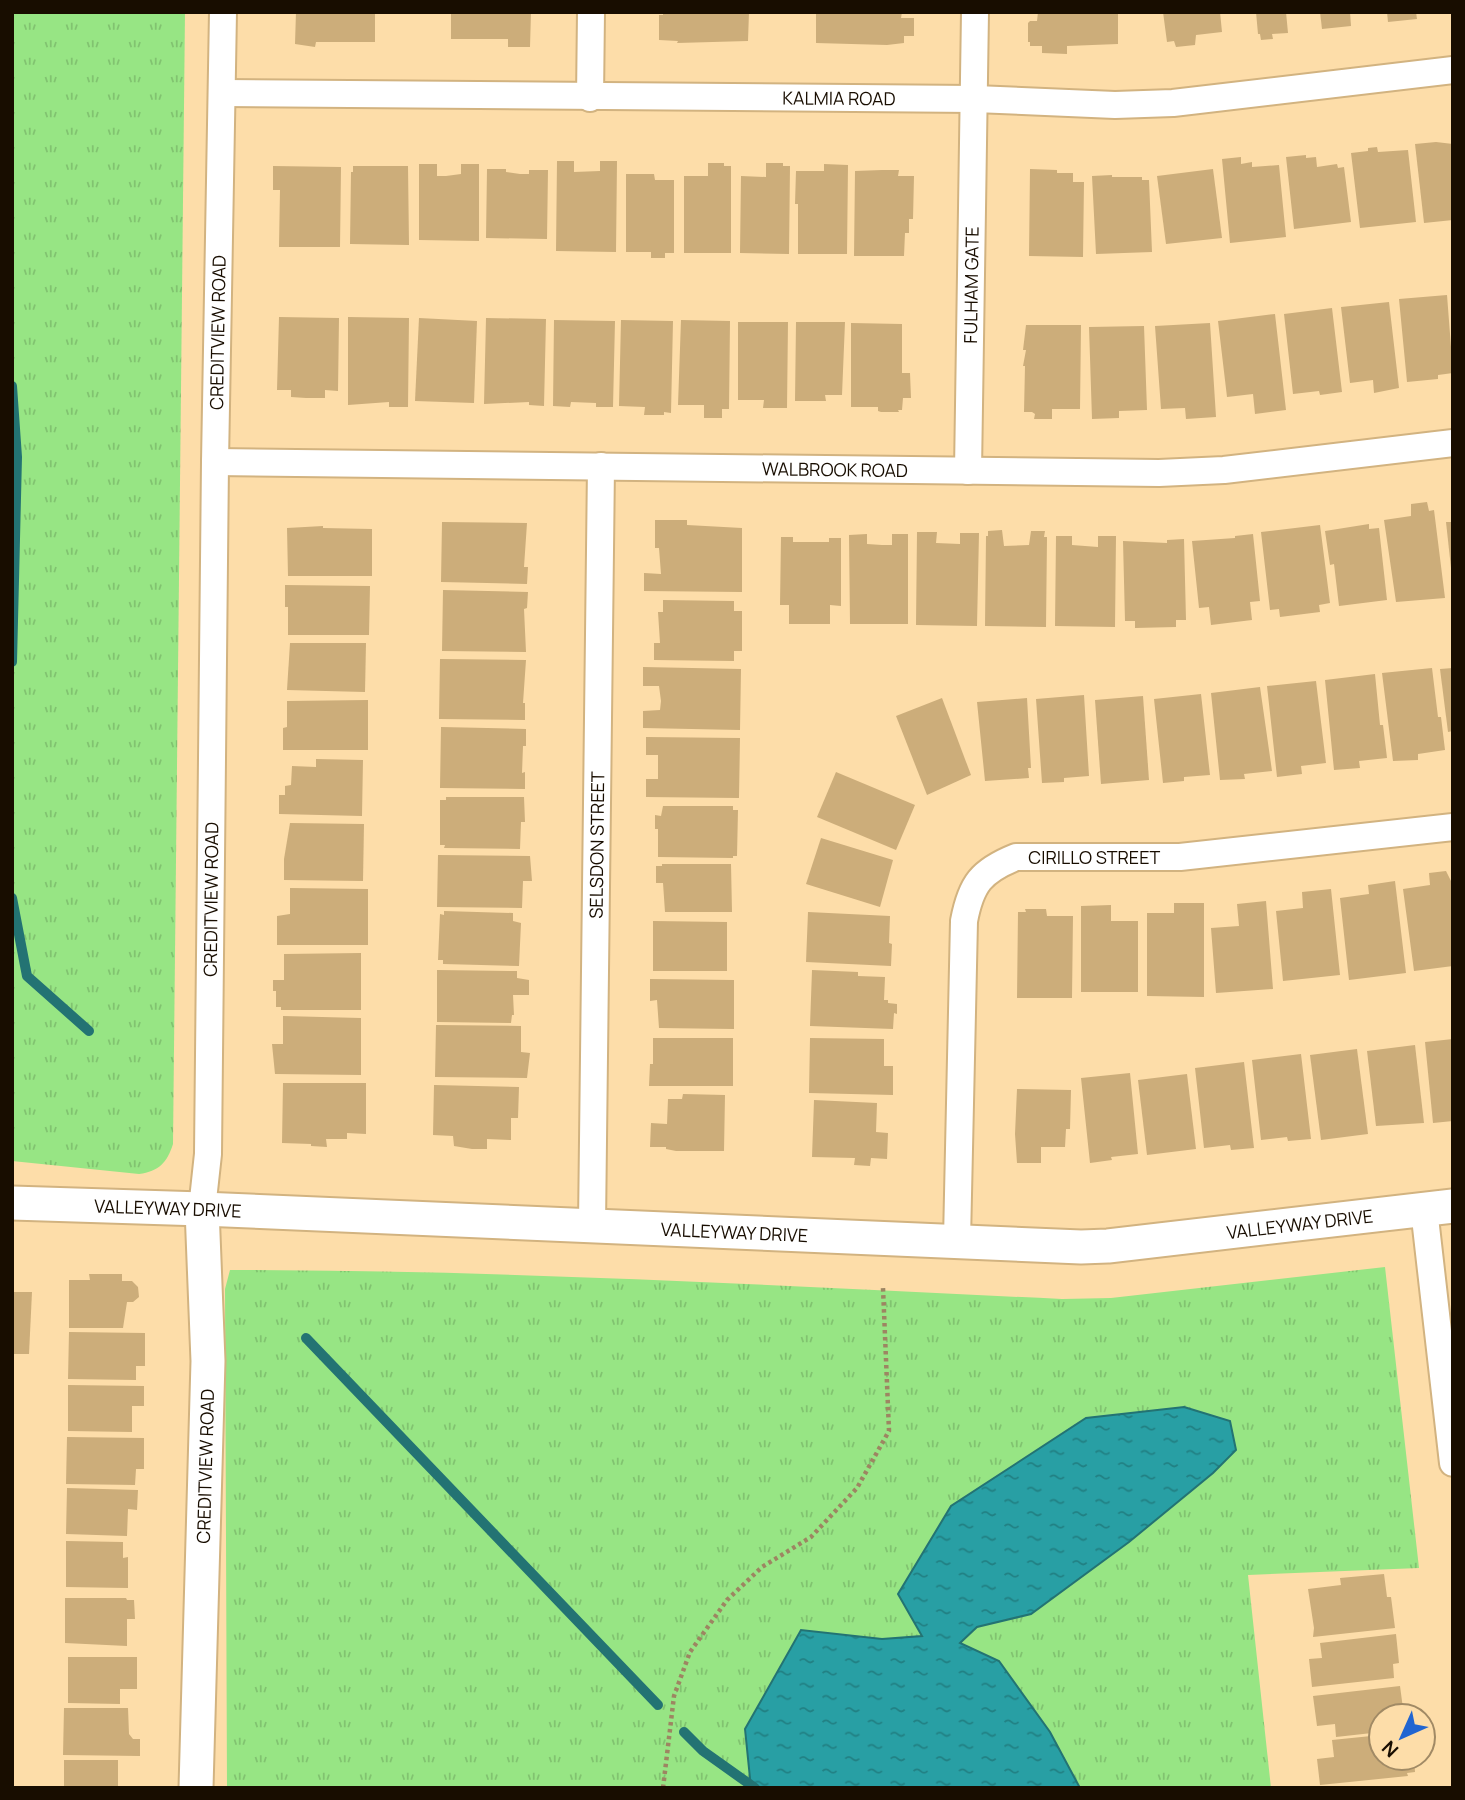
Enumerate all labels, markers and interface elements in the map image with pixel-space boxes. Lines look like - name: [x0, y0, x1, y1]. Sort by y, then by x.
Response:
- street label: KALMIA ROAD: [782, 85, 896, 110]
- street label: FULHAM GATE: [958, 226, 984, 344]
- street label: CREDITVIEW ROAD: [204, 255, 231, 410]
- street label: WALBROOK ROAD: [762, 456, 908, 482]
- street label: SELSDON STREET: [584, 771, 609, 919]
- street label: CREDITVIEW ROAD: [198, 822, 223, 977]
- street label: CIRILLO STREET: [1028, 845, 1160, 869]
- street label: VALLEYWAY DRIVE: [94, 1194, 242, 1223]
- street label: VALLEYWAY DRIVE: [1225, 1203, 1374, 1244]
- street label: VALLEYWAY DRIVE: [660, 1217, 809, 1247]
- street label: CREDITVIEW ROAD: [191, 1388, 219, 1544]
- north arrow: [1367, 1702, 1437, 1772]
- text: N: [1376, 1735, 1404, 1763]

